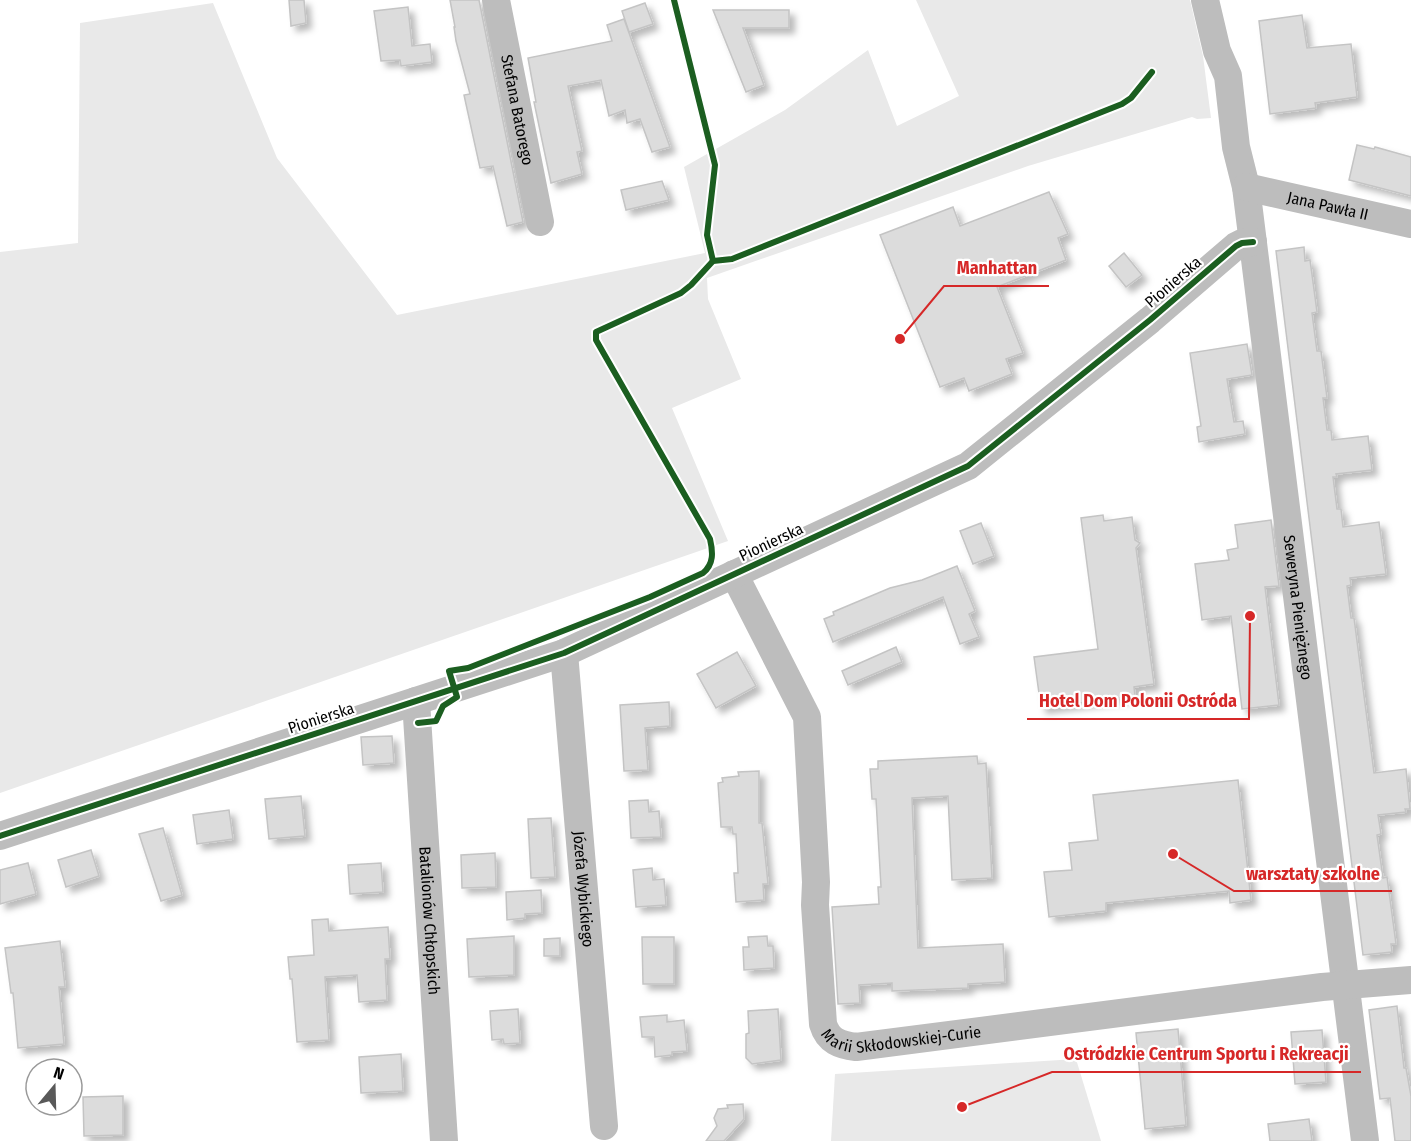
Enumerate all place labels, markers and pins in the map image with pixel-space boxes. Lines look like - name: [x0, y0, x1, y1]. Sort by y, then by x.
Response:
- callout: Manhattan: [944, 250, 1049, 286]
- callout: Hotel Dom Polonii Ostróda: [1027, 683, 1249, 719]
- callout: warsztaty szkolne: [1234, 855, 1392, 891]
- callout: Ostródzkie Centrum Sportu i Rekreacji: [1052, 1036, 1361, 1072]

